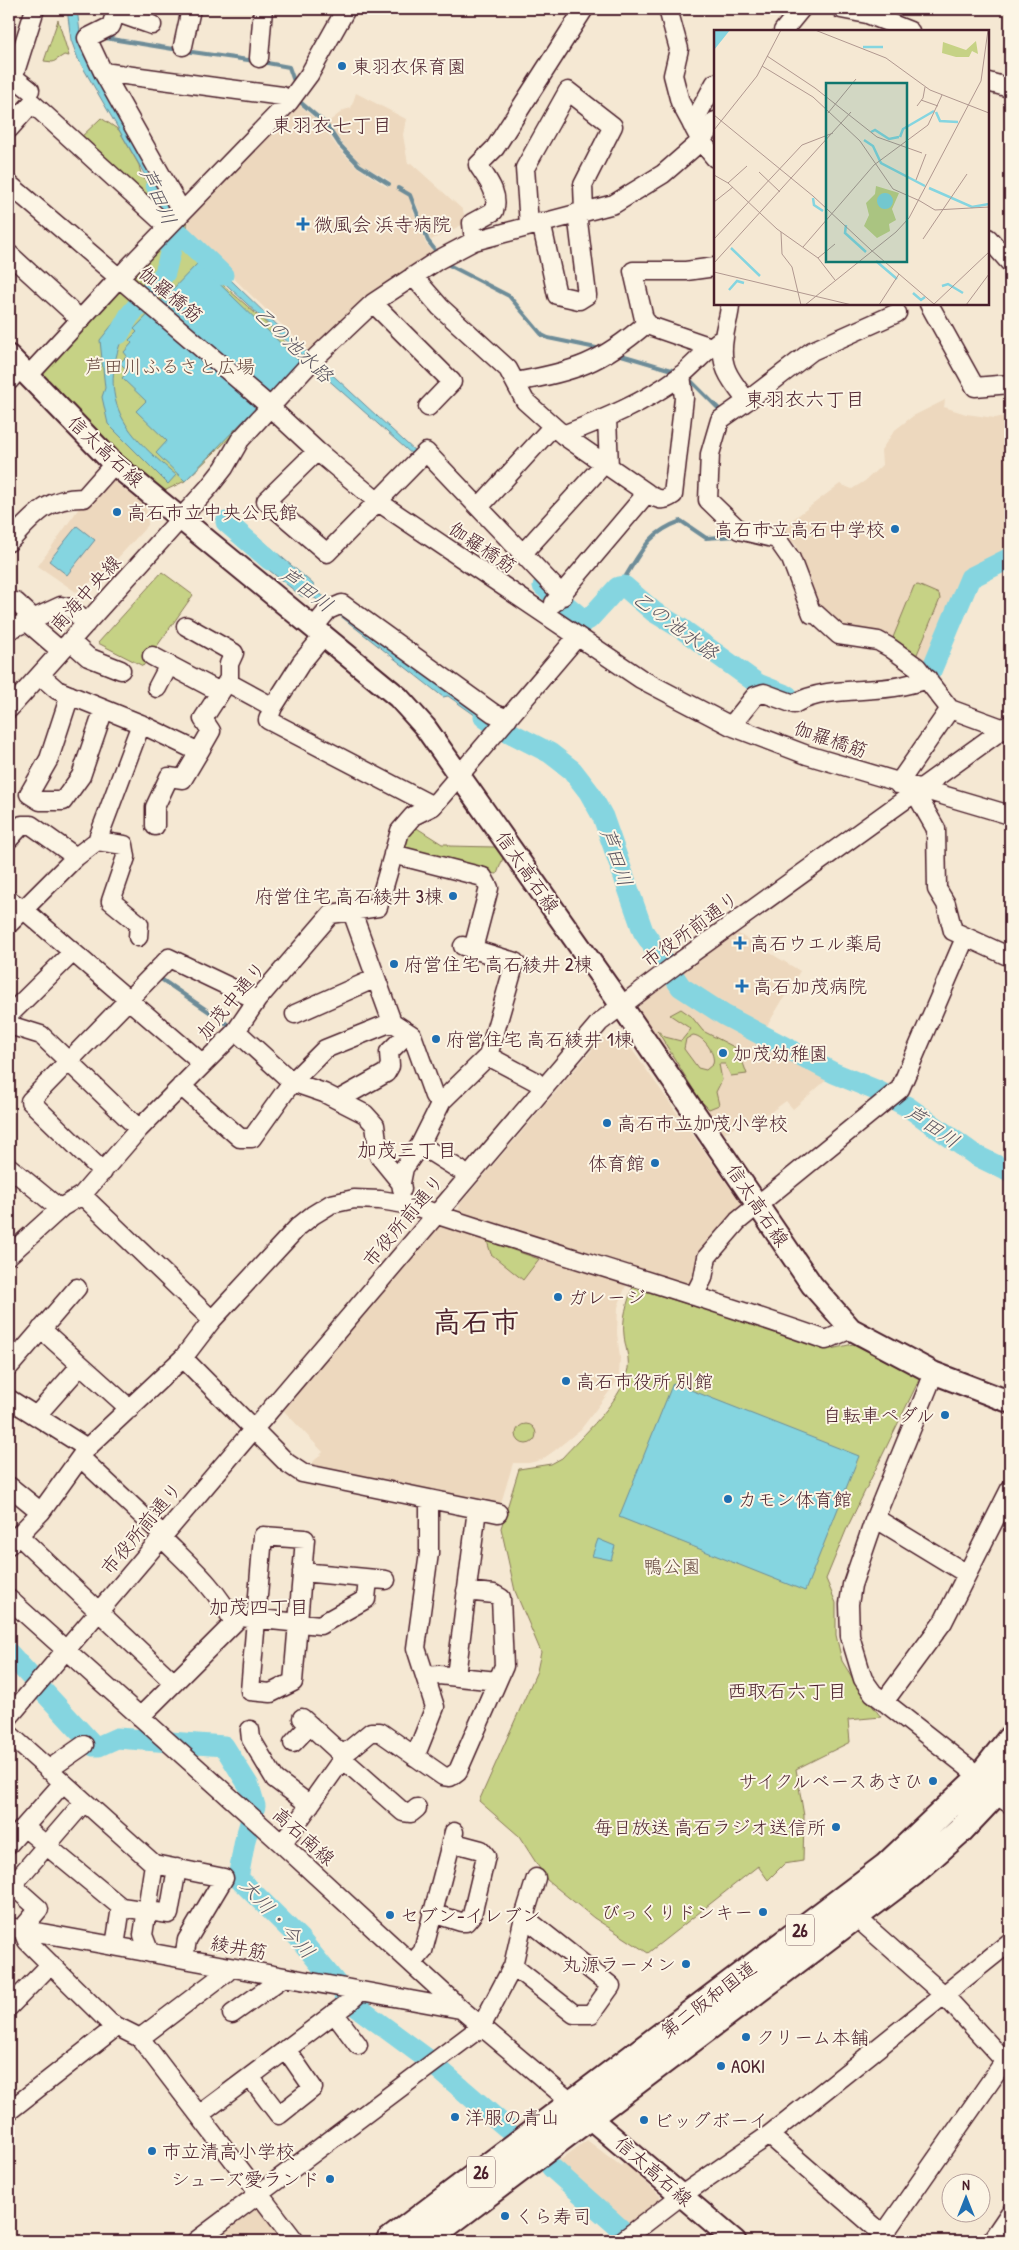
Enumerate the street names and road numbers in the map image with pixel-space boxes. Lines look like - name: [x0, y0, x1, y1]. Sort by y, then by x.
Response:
- street label: 伽羅橋筋: [134, 260, 208, 328]
- street label: 信太高石線: [62, 409, 150, 493]
- street label: 伽羅橋筋: [444, 515, 522, 579]
- street label: 南海中央線: [44, 549, 126, 637]
- street label: 伽羅橋筋: [791, 714, 871, 764]
- street label: 信太高石線: [490, 826, 566, 918]
- street label: 市役所前通り: [636, 885, 744, 973]
- street label: 加茂中通り: [191, 955, 271, 1045]
- street label: 信太高石線: [721, 1158, 795, 1252]
- street label: 市役所前通り: [356, 1168, 450, 1272]
- street label: 市役所前通り: [94, 1476, 188, 1580]
- street label: 高石南線: [267, 1801, 341, 1871]
- road number: 26: [786, 1914, 814, 1946]
- street label: 綾井筋: [209, 1929, 269, 1965]
- street label: 第二阪和国道: [655, 1954, 761, 2044]
- street label: 信太高石線: [610, 2130, 698, 2212]
- road number: 26: [467, 2156, 495, 2188]

